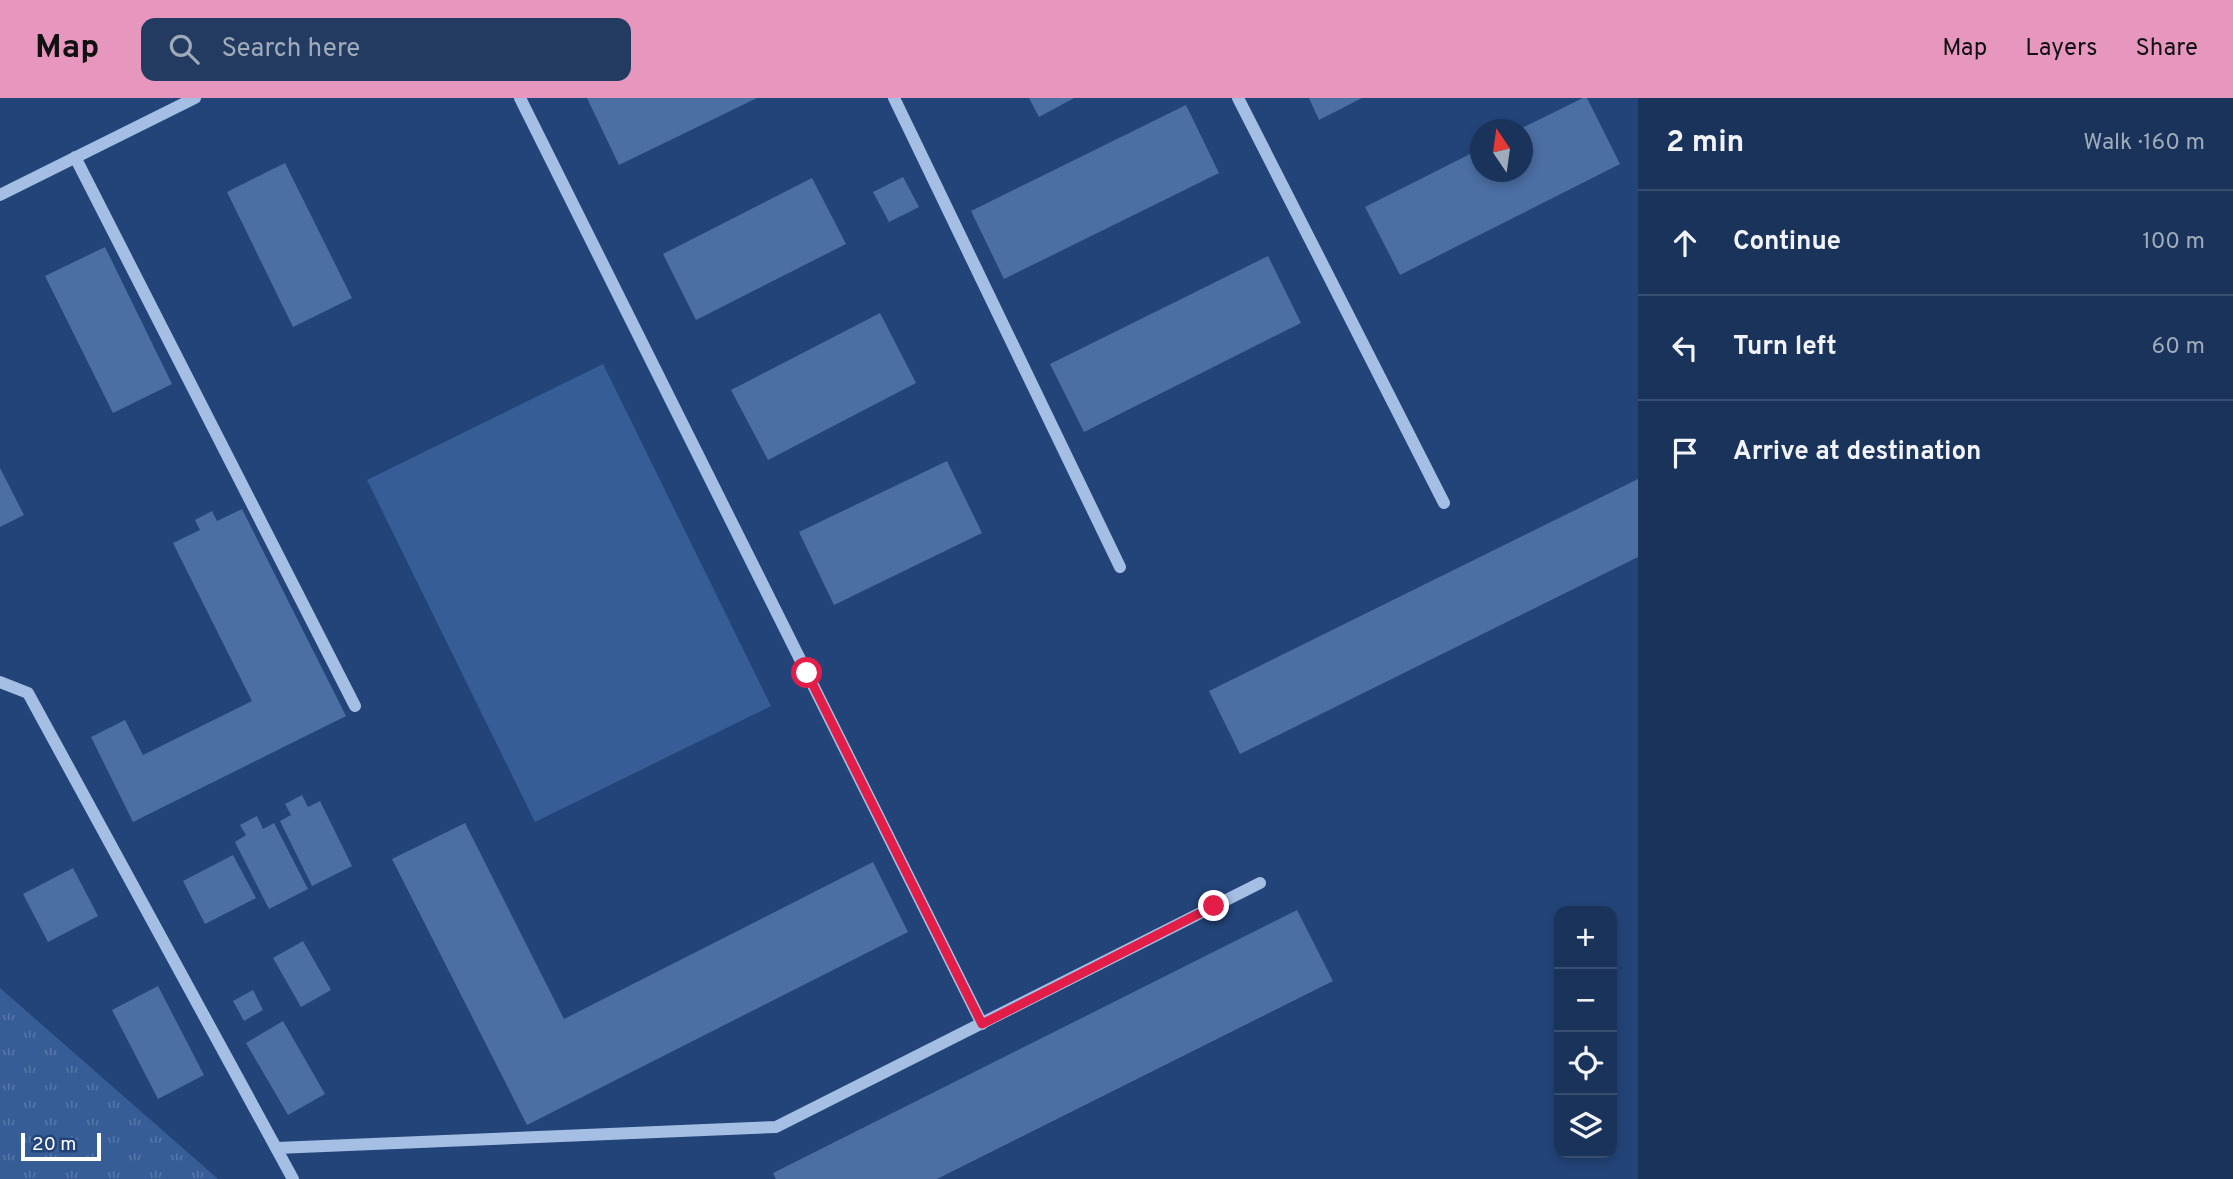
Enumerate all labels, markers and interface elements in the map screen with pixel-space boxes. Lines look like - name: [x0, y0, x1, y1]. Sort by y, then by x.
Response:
- search box: [141, 18, 631, 81]
- text: Map: [35, 28, 99, 70]
- icon: search: [165, 30, 203, 68]
- text: Search here: [221, 33, 360, 66]
- text: Map: [1942, 34, 1987, 64]
- text: Layers: [2025, 34, 2097, 64]
- text: Share: [2135, 34, 2198, 64]
- north arrow: [1470, 119, 1533, 182]
- text: 2 min: [1666, 125, 1744, 162]
- text: Walk · 160 m: [2083, 129, 2205, 158]
- icon: ahead: [1666, 224, 1704, 262]
- text: Continue: [1733, 226, 1841, 259]
- text: 100 m: [2142, 228, 2205, 257]
- icon: left: [1666, 329, 1704, 367]
- text: Turn left: [1733, 331, 1837, 364]
- text: 60 m: [2152, 333, 2205, 362]
- icon: arrive: [1666, 434, 1704, 472]
- text: Arrive at destination: [1733, 436, 1981, 469]
- route start: [791, 657, 822, 688]
- route end: [1198, 890, 1229, 921]
- map controls: [1554, 906, 1617, 1158]
- button: +: [1554, 906, 1617, 969]
- button: −: [1554, 969, 1617, 1032]
- button: locate: [1554, 1032, 1617, 1095]
- button: layers: [1554, 1095, 1617, 1158]
- scale bar: [21, 1130, 102, 1162]
- text: 20 m: [32, 1133, 76, 1157]

